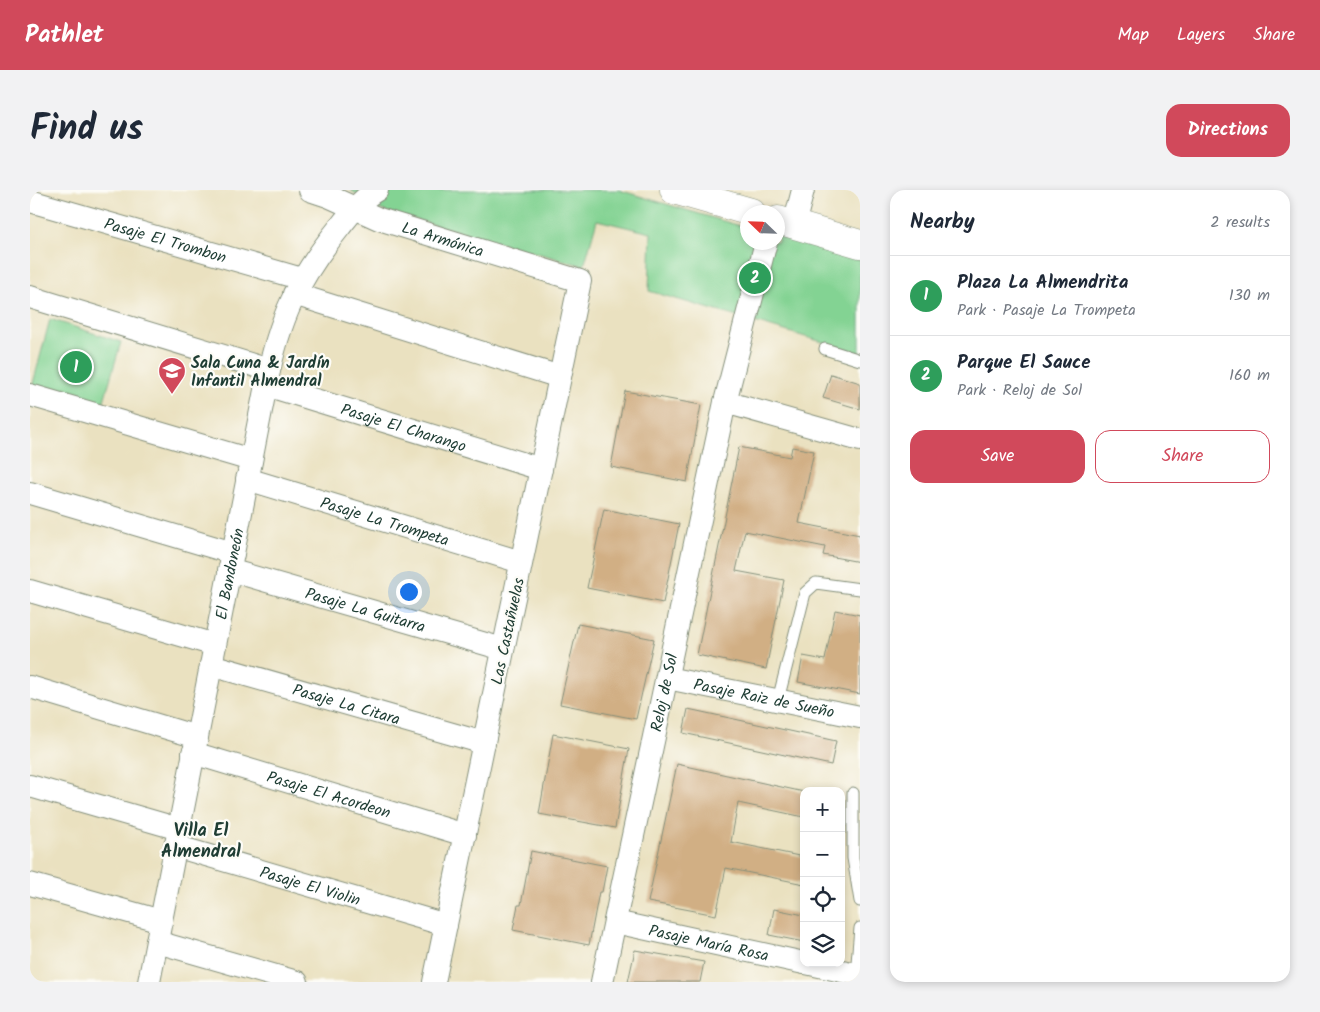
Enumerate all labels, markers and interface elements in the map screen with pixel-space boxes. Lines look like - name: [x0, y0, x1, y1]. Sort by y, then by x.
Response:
- text: Pathlet: [25, 16, 104, 55]
- text: Map: [1118, 21, 1149, 50]
- text: Layers: [1177, 21, 1225, 50]
- text: Share: [1253, 21, 1295, 50]
- text: Find us: [30, 102, 143, 158]
- button: Directions: [1166, 104, 1290, 157]
- north arrow: [740, 205, 785, 250]
- text: Nearby: [910, 206, 975, 239]
- text: 2 results: [1210, 210, 1270, 235]
- street label: Pasaje El Trombon: [101, 212, 229, 271]
- street label: La Armónica: [399, 216, 487, 265]
- pin: 2: [739, 259, 771, 297]
- text: Plaza La Almendrita: [957, 268, 1128, 298]
- text: 1: [924, 283, 928, 308]
- text: 130 m: [1229, 283, 1270, 308]
- text: Park · Pasaje La Trompeta: [957, 298, 1136, 323]
- pin: 1: [60, 348, 92, 386]
- text: Parque El Sauce: [957, 348, 1091, 378]
- place label: Sala Cuna & Jardín Infantil Almendral: [191, 351, 330, 394]
- school or university icon: Sala Cuna & Jardín Infantil Almendral: [157, 356, 187, 395]
- text: 2: [921, 363, 931, 388]
- text: 160 m: [1229, 363, 1270, 388]
- text: Park · Reloj de Sol: [957, 378, 1082, 403]
- street label: Pasaje El Charango: [338, 398, 469, 459]
- button: Save: [910, 430, 1085, 483]
- button: Share: [1095, 430, 1270, 483]
- street label: Pasaje La Trompeta: [317, 491, 452, 553]
- street label: El Bandoneón: [209, 526, 252, 622]
- street label: Las Castañuelas: [485, 575, 532, 687]
- your location: [396, 579, 422, 605]
- street label: Pasaje La Guitarra: [302, 582, 428, 640]
- street label: Reloj de Sol: [644, 651, 685, 734]
- street label: Pasaje Raiz de Sueño: [691, 673, 836, 726]
- street label: Pasaje La Citara: [289, 678, 403, 732]
- street label: Pasaje El Acordeon: [263, 765, 394, 826]
- map controls: [800, 787, 845, 967]
- button: +: [800, 787, 845, 832]
- district label: Villa El Almendral: [161, 817, 241, 867]
- button: −: [800, 832, 845, 877]
- street label: Pasaje El Violin: [257, 860, 363, 913]
- button: locate: [800, 877, 845, 922]
- street label: Pasaje María Rosa: [646, 919, 771, 969]
- button: layers: [800, 922, 845, 967]

